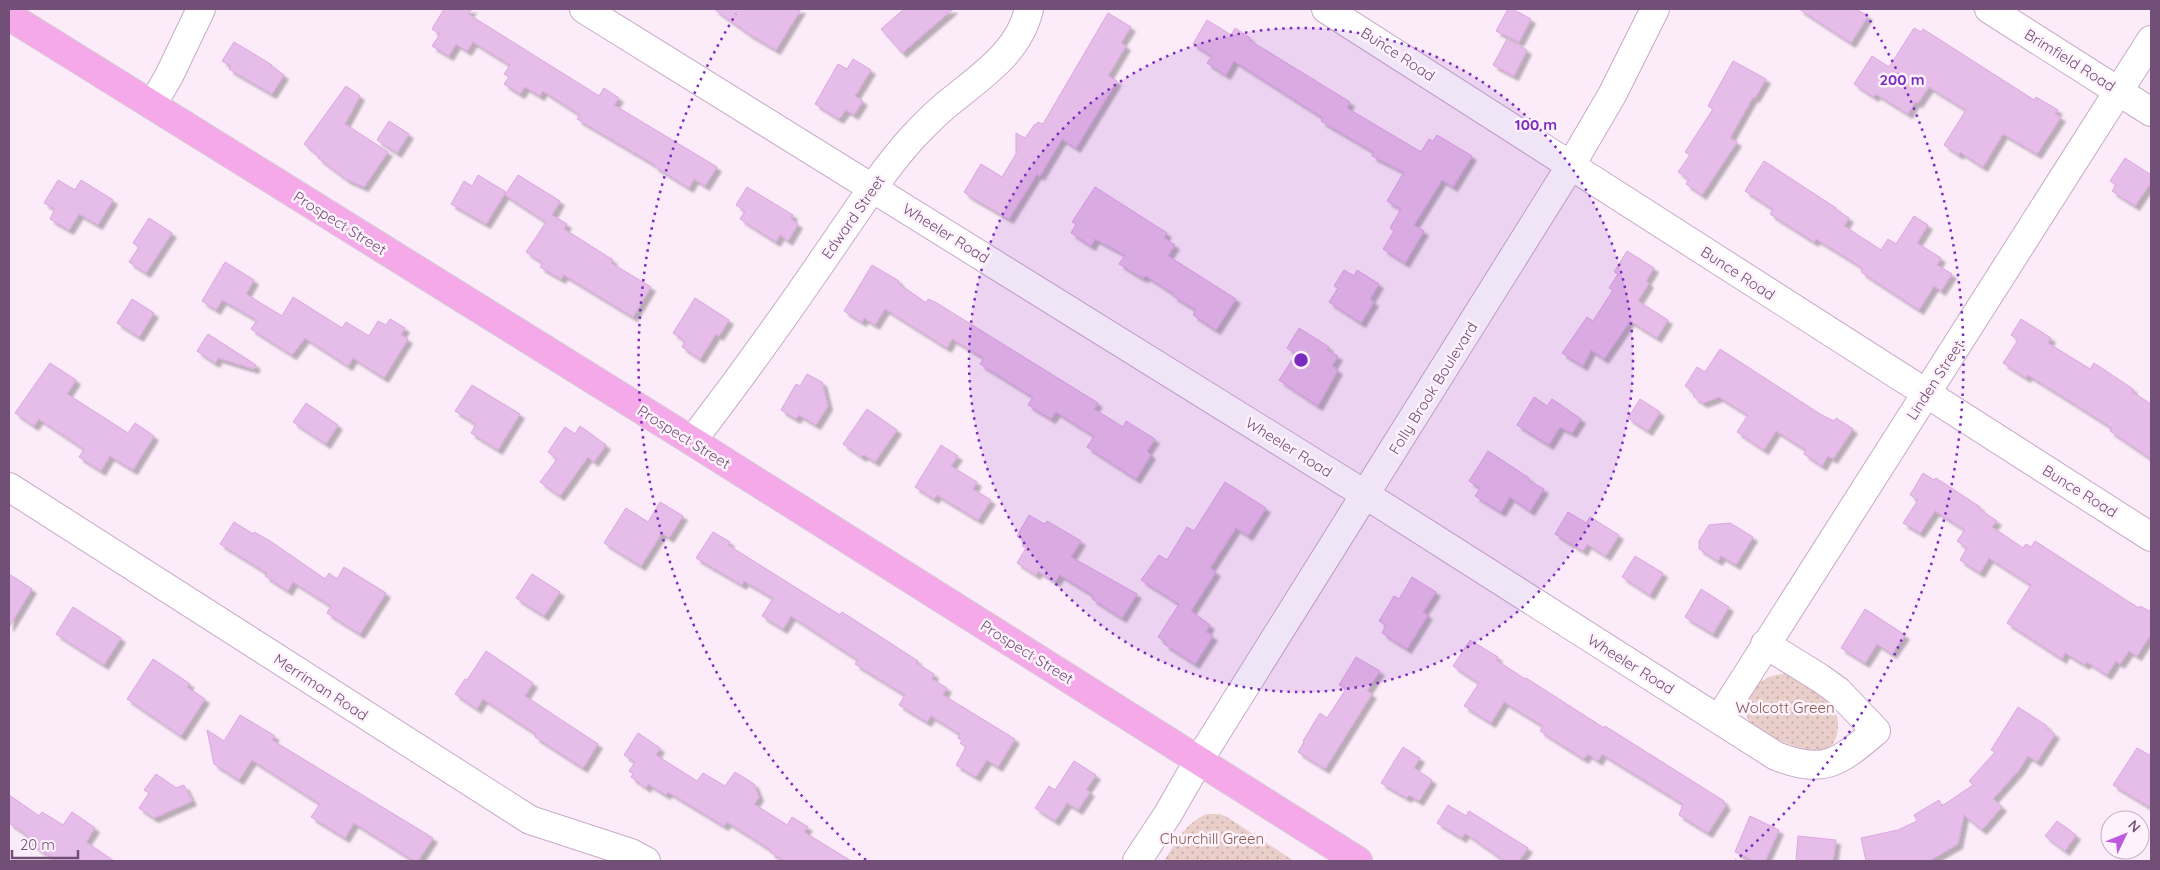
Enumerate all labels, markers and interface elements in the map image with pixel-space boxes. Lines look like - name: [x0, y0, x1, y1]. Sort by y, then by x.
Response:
- street label: Bunce Road: [1357, 23, 1439, 85]
- street label: Brimfield Road: [2021, 25, 2119, 95]
- text: 200 m: [1880, 70, 1925, 89]
- text: 100 m: [1515, 115, 1557, 134]
- street label: Edward Street: [817, 172, 889, 262]
- street label: Prospect Street: [290, 187, 390, 259]
- street label: Wheeler Road: [899, 199, 993, 267]
- street label: Bunce Road: [1697, 242, 1779, 304]
- street label: Folly Brook Boulevard: [1384, 318, 1482, 458]
- street label: Linden Street: [1902, 337, 1968, 423]
- centre of rings: [1292, 351, 1310, 369]
- street label: Prospect Street: [634, 401, 734, 473]
- street label: Wheeler Road: [1242, 413, 1336, 481]
- street label: Bunce Road: [2039, 461, 2121, 521]
- street label: Prospect Street: [977, 616, 1077, 688]
- street label: Wheeler Road: [1584, 630, 1678, 698]
- street label: Merriman Road: [270, 650, 372, 724]
- park label: Wolcott Green: [1735, 698, 1835, 717]
- north arrow: [2100, 810, 2150, 860]
- text: N: [2124, 816, 2145, 836]
- scale bar: [12, 828, 79, 860]
- park label: Churchill Green: [1160, 829, 1264, 848]
- text: 20 m: [20, 835, 55, 854]

